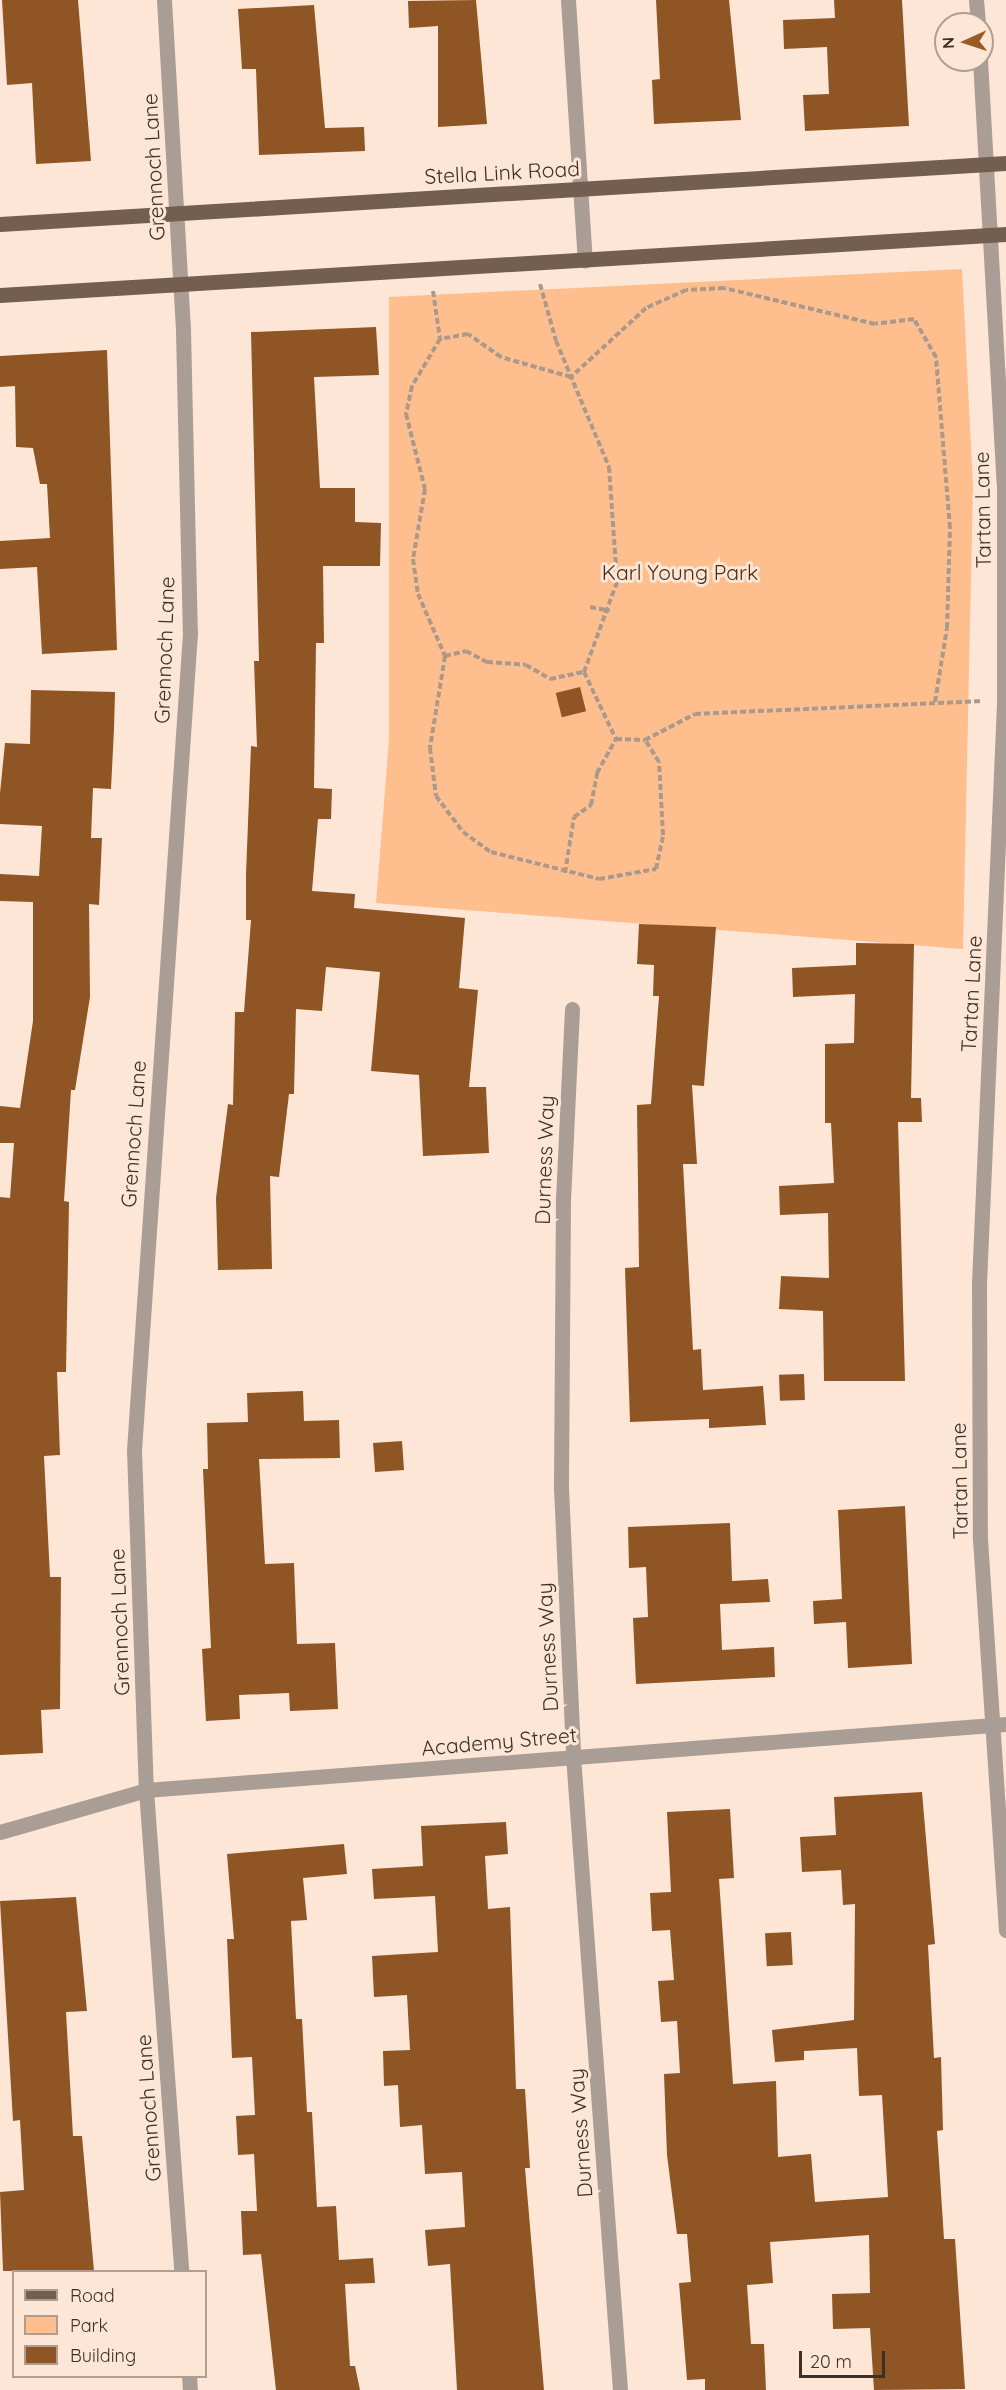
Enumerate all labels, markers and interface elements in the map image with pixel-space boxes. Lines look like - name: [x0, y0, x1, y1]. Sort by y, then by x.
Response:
- north arrow: [934, 12, 994, 72]
- text: N: [938, 36, 958, 49]
- street label: Grennoch Lane: [137, 93, 169, 241]
- street label: Stella Link Road: [424, 155, 580, 189]
- street label: Tartan Lane: [968, 451, 996, 569]
- park label: Karl Young Park: [602, 559, 758, 585]
- street label: Grennoch Lane: [149, 576, 179, 724]
- street label: Tartan Lane: [955, 935, 987, 1053]
- street label: Grennoch Lane: [115, 1060, 151, 1208]
- street label: Durness Way: [529, 1095, 559, 1225]
- street label: Tartan Lane: [945, 1422, 973, 1540]
- street label: Grennoch Lane: [104, 1548, 134, 1696]
- street label: Durness Way: [531, 1582, 563, 1712]
- street label: Academy Street: [420, 1722, 578, 1760]
- street label: Grennoch Lane: [130, 2034, 166, 2182]
- street label: Durness Way: [563, 2068, 597, 2198]
- legend: [12, 2270, 207, 2378]
- text: Road: [70, 2284, 115, 2307]
- text: Park: [70, 2314, 108, 2337]
- scale bar: [802, 2339, 888, 2377]
- text: Building: [70, 2344, 136, 2367]
- text: 20 m: [810, 2350, 852, 2373]

